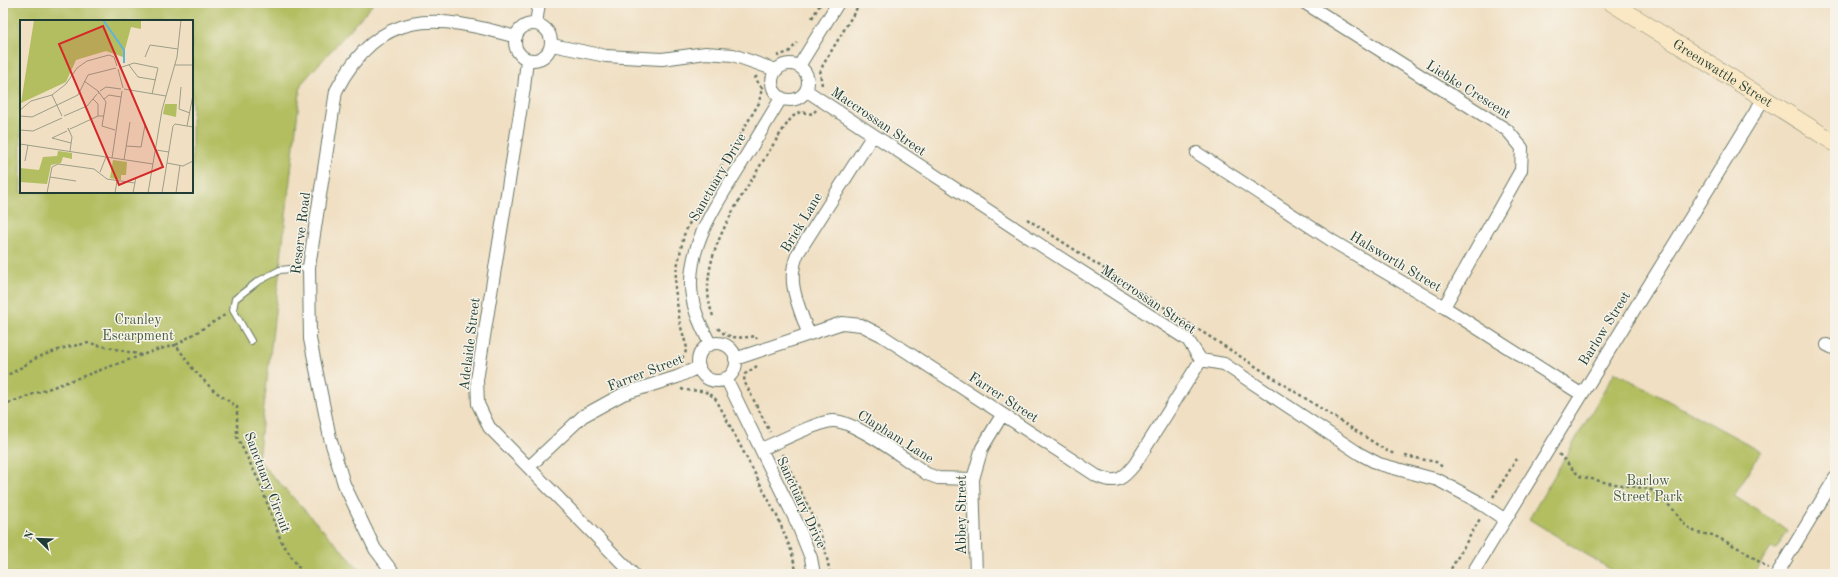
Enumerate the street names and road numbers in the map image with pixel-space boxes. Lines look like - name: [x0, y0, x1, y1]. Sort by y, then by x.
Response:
- street label: Greenwattle Street: [1670, 37, 1775, 110]
- street label: Liebke Crescent: [1424, 58, 1513, 122]
- street label: Maccrossan Street: [828, 85, 929, 159]
- street label: Sanctuary Drive: [687, 131, 749, 224]
- street label: Brick Lane: [779, 190, 825, 255]
- street label: Reserve Road: [289, 191, 313, 275]
- street label: Halsworth Street: [1347, 229, 1444, 295]
- street label: Maccrossan Street: [1098, 263, 1199, 337]
- street label: Barlow Street: [1576, 289, 1633, 368]
- street label: Adelaide Street: [457, 297, 483, 391]
- street label: Farrer Street: [605, 352, 685, 394]
- street label: Farrer Street: [966, 370, 1041, 426]
- street label: Clapham Lane: [855, 408, 936, 466]
- street label: Sanctuary Circuit: [241, 430, 293, 535]
- street label: Sanctuary Drive: [774, 454, 828, 550]
- street label: Abbey Street: [955, 475, 969, 555]

